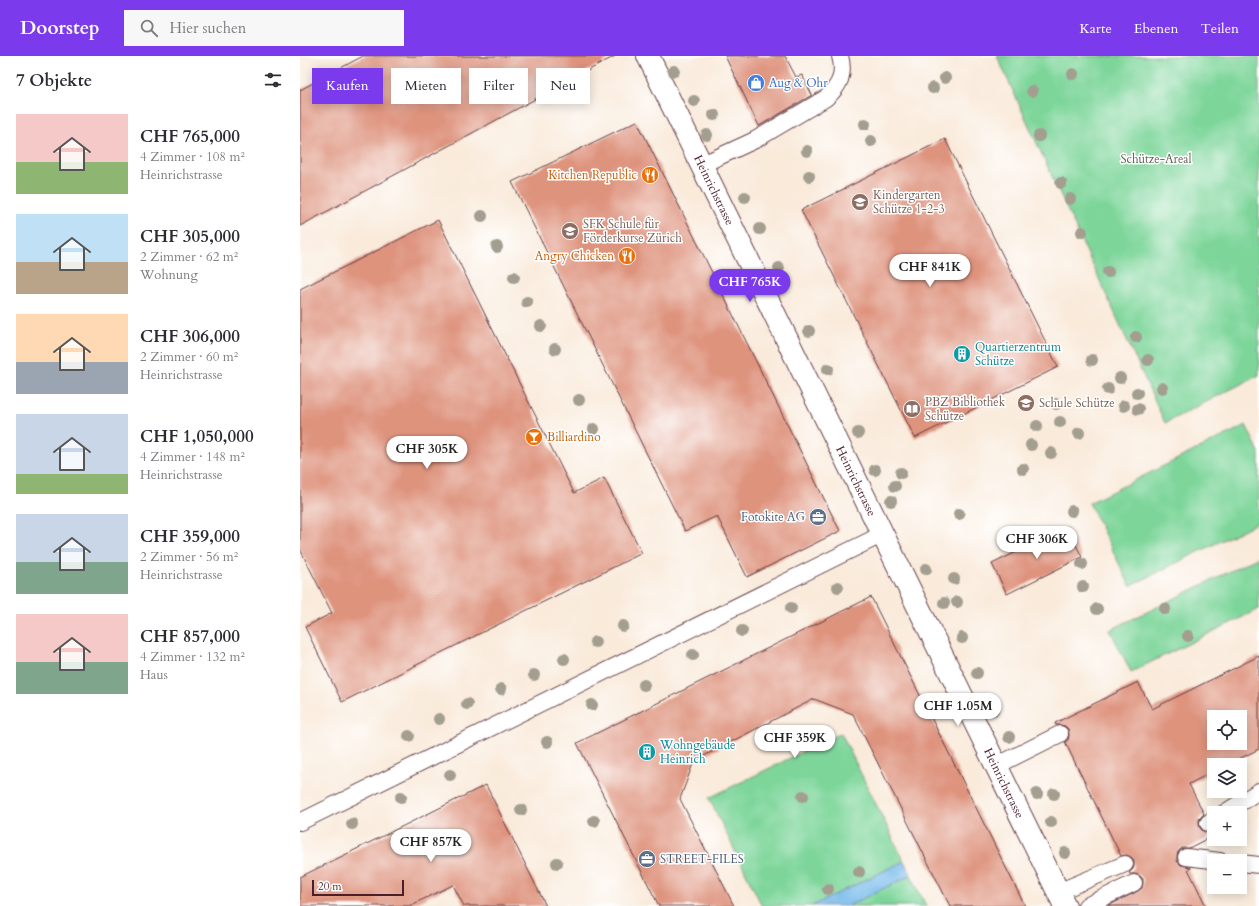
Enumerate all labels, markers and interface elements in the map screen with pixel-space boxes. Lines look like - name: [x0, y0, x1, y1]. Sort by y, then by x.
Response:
- search box: [124, 10, 404, 46]
- text: Doorstep: [20, 15, 100, 41]
- icon: search: [138, 17, 160, 39]
- text: Hier suchen: [170, 18, 246, 38]
- text: Karte: [1079, 19, 1112, 38]
- text: Ebenen: [1134, 19, 1179, 38]
- text: Teilen: [1201, 19, 1239, 38]
- chip: Kaufen: [312, 68, 383, 104]
- chip: Mieten: [391, 68, 461, 104]
- chip: Filter: [469, 68, 528, 104]
- chip: Neu: [536, 68, 590, 104]
- text: 7 Objekte: [16, 69, 92, 92]
- icon: filters: [262, 69, 284, 91]
- shop icon: Aug & Ohr: [746, 73, 766, 93]
- place label: Aug & Ohr: [769, 75, 828, 91]
- text: CHF 765,000: [140, 125, 240, 148]
- icon: home: [48, 130, 96, 178]
- text: 4 Zimmer · 108 m²: [140, 148, 245, 166]
- park label: Schütze-Areal: [1120, 151, 1192, 167]
- street label: Heinrichstrasse: [690, 152, 738, 228]
- restaurant icon: Kitchen Republic: [640, 165, 660, 185]
- text: Heinrichstrasse: [140, 166, 223, 184]
- place label: Kitchen Republic: [548, 167, 638, 183]
- place label: Kindergarten Schütze 1-2-3: [873, 187, 945, 217]
- school or university icon: Kindergarten Schütze 1-2-3: [850, 192, 870, 212]
- place label: SFK Schule für Förderkurse Zürich: [583, 216, 682, 246]
- school or university icon: SFK Schule für Förderkurse Zürich: [560, 221, 580, 241]
- text: CHF 305,000: [140, 225, 240, 248]
- icon: home: [48, 230, 96, 278]
- restaurant icon: Angry Chicken: [617, 246, 637, 266]
- text: 2 Zimmer · 62 m²: [140, 248, 238, 266]
- place label: Angry Chicken: [535, 248, 614, 264]
- pin: CHF 841K: [889, 254, 971, 288]
- text: CHF 841K: [898, 258, 962, 276]
- text: Wohnung: [140, 266, 198, 284]
- pin: CHF 765K: [709, 269, 791, 303]
- text: CHF 765K: [718, 273, 782, 291]
- text: CHF 306,000: [140, 325, 240, 348]
- icon: home: [48, 330, 96, 378]
- place label: Quartierzentrum Schütze: [975, 339, 1062, 369]
- building icon: Quartierzentrum Schütze: [952, 344, 972, 364]
- text: 2 Zimmer · 60 m²: [140, 348, 238, 366]
- text: Heinrichstrasse: [140, 366, 223, 384]
- school or university icon: Schule Schütze: [1016, 393, 1036, 413]
- place label: PBZ Bibliothek Schütze: [925, 394, 1006, 424]
- place label: Schule Schütze: [1039, 395, 1115, 411]
- library icon: PBZ Bibliothek Schütze: [902, 399, 922, 419]
- text: CHF 1,050,000: [140, 425, 254, 448]
- bar icon: Billiardino: [524, 427, 544, 447]
- place label: Billiardino: [547, 429, 601, 445]
- icon: home: [48, 430, 96, 478]
- pin: CHF 305K: [386, 436, 468, 470]
- text: CHF 305K: [395, 440, 459, 458]
- street label: Heinrichstrasse: [832, 443, 880, 519]
- text: 4 Zimmer · 148 m²: [140, 448, 245, 466]
- text: Heinrichstrasse: [140, 466, 223, 484]
- office icon: Fotokite AG: [808, 507, 828, 527]
- place label: Fotokite AG: [741, 509, 805, 525]
- text: CHF 359,000: [140, 525, 240, 548]
- pin: CHF 306K: [996, 526, 1078, 560]
- icon: home: [48, 530, 96, 578]
- text: CHF 306K: [1005, 530, 1069, 548]
- text: 2 Zimmer · 56 m²: [140, 548, 238, 566]
- text: Heinrichstrasse: [140, 566, 223, 584]
- text: CHF 857,000: [140, 625, 240, 648]
- icon: home: [48, 630, 96, 678]
- text: 4 Zimmer · 132 m²: [140, 648, 245, 666]
- text: Haus: [140, 666, 168, 684]
- pin: CHF 1.05M: [912, 693, 1004, 727]
- text: CHF 1.05M: [923, 697, 993, 715]
- map controls: [1207, 710, 1247, 894]
- button: locate: [1207, 710, 1247, 750]
- pin: CHF 359K: [754, 725, 836, 759]
- text: CHF 359K: [763, 729, 827, 747]
- place label: Wohngebäude Heinrich: [659, 737, 735, 767]
- building icon: Wohngebäude Heinrich: [637, 742, 657, 762]
- street label: Heinrichstrasse: [980, 745, 1028, 821]
- button: layers: [1207, 758, 1247, 798]
- button: +: [1207, 806, 1247, 846]
- pin: CHF 857K: [390, 829, 472, 863]
- text: CHF 857K: [399, 833, 463, 851]
- office icon: STREET-FILES: [637, 849, 657, 869]
- place label: STREET-FILES: [660, 851, 744, 867]
- button: −: [1207, 854, 1247, 894]
- scale bar: [312, 878, 404, 897]
- text: 20 m: [318, 879, 342, 894]

